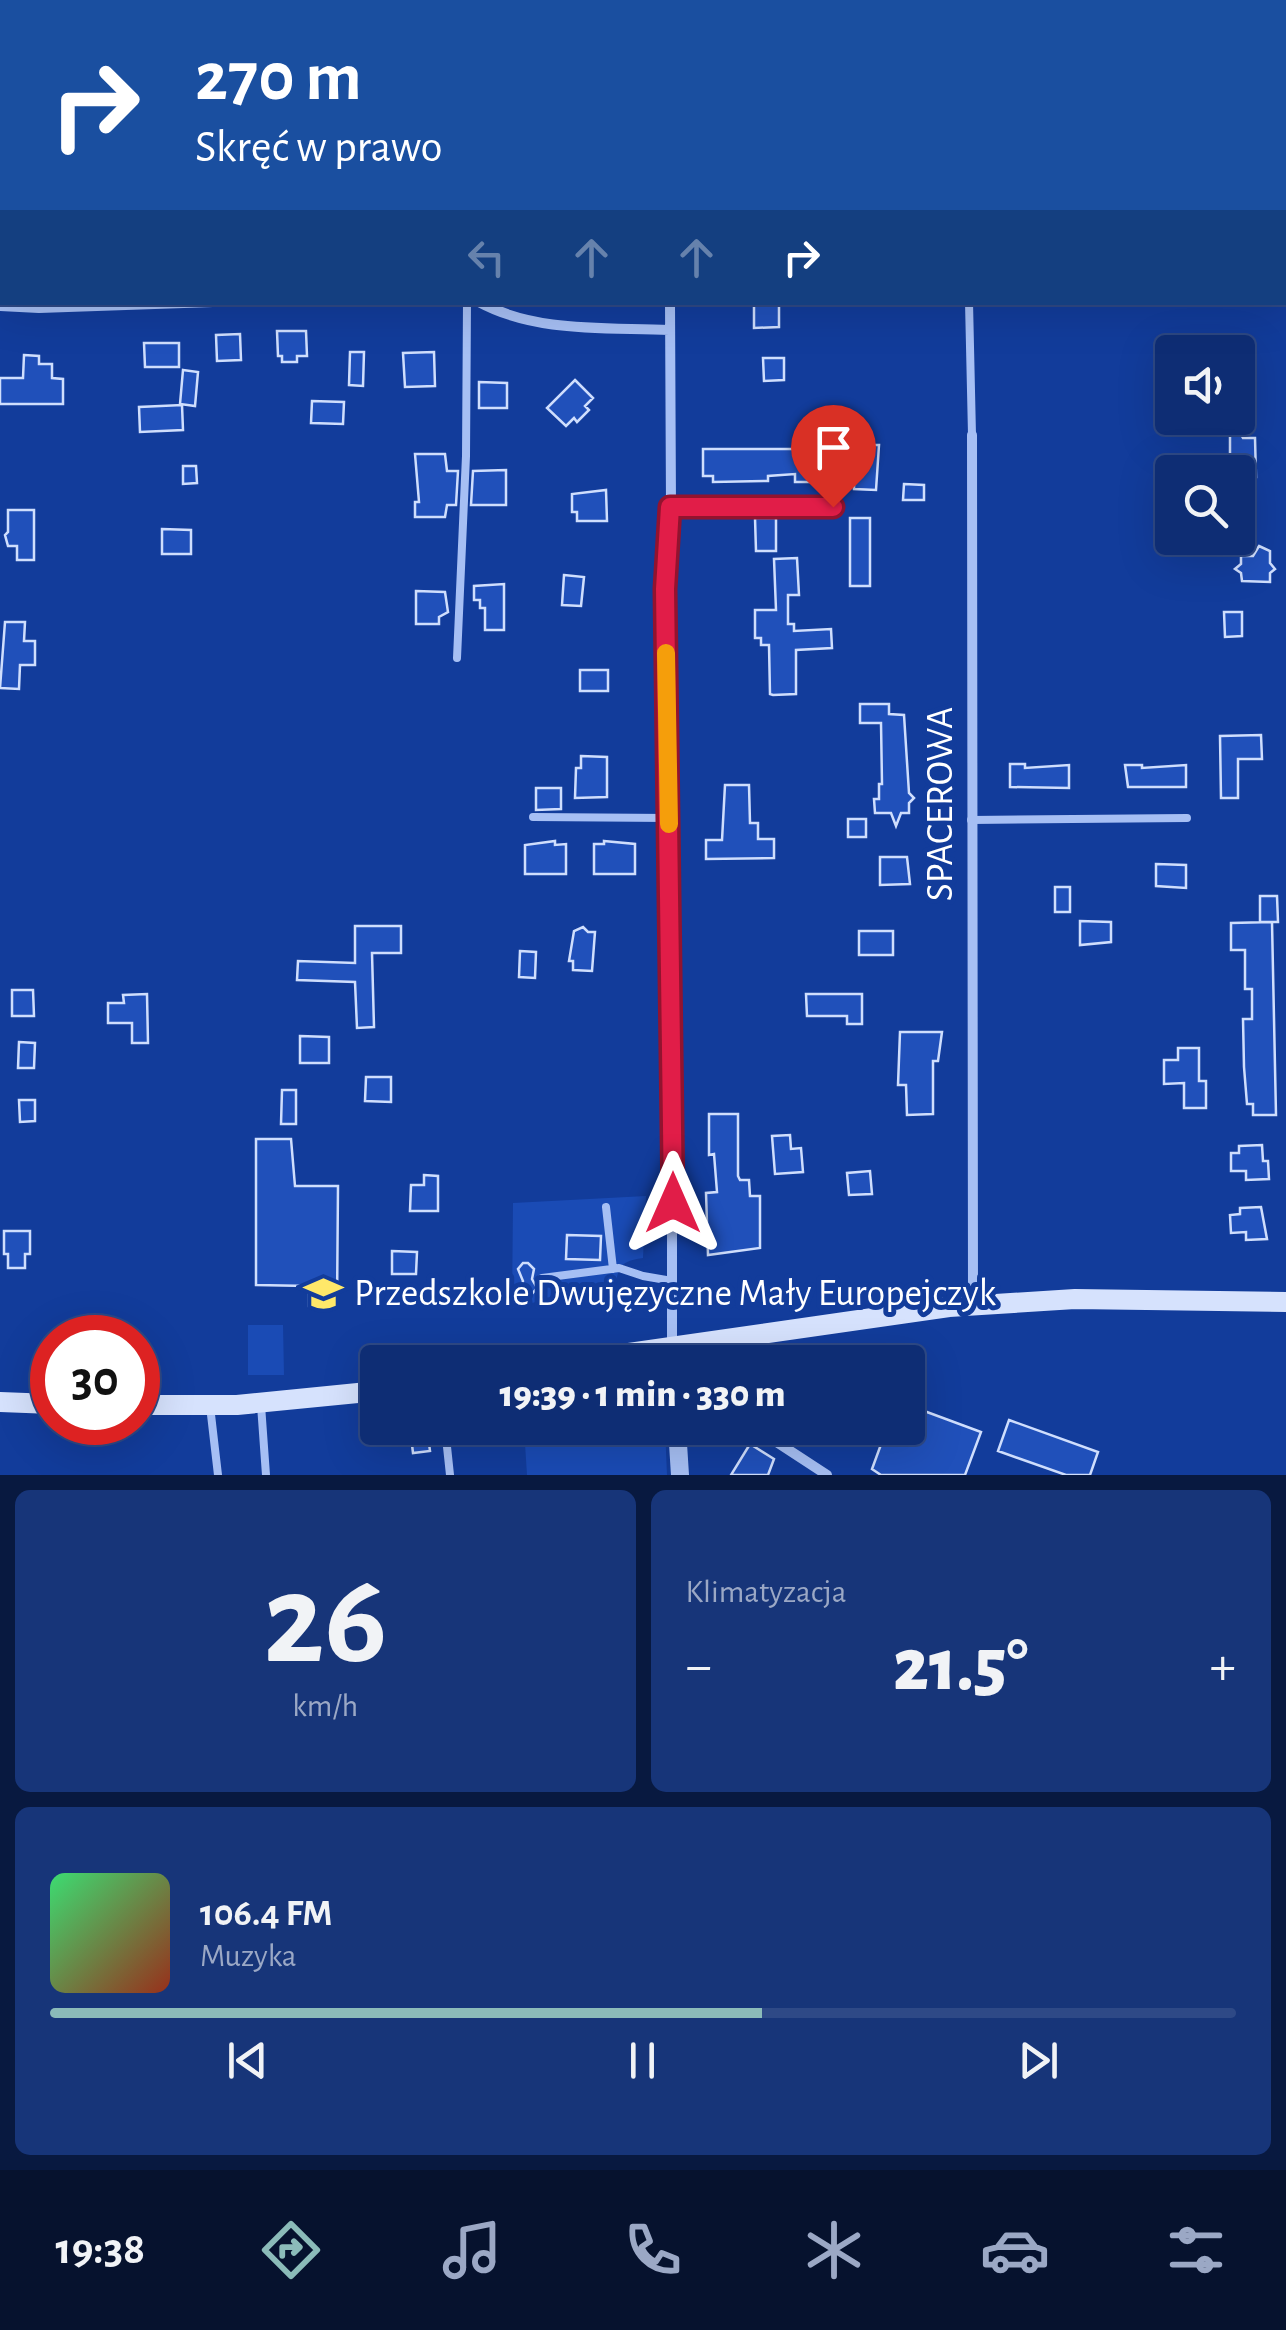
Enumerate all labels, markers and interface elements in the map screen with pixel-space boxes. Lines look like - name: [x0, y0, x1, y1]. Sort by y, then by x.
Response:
- icon: right: [30, 40, 160, 170]
- text: 270 m: [195, 43, 362, 113]
- text: Skręć w prawo: [195, 125, 443, 170]
- icon: left: [459, 230, 514, 285]
- icon: ahead: [564, 230, 619, 285]
- icon: ahead: [669, 230, 724, 285]
- icon: right: [774, 230, 829, 285]
- map controls: [1155, 335, 1255, 555]
- button: sound: [1155, 335, 1255, 435]
- pin: [791, 405, 876, 508]
- icon: arrive: [806, 420, 861, 475]
- button: search: [1155, 455, 1255, 555]
- street label: SPACEROWA: [922, 707, 960, 901]
- position arrow: [621, 1151, 725, 1255]
- school or university icon: Przedszkole Dwujęzyczne Mały Europejczyk: [303, 1273, 345, 1315]
- place label: Przedszkole Dwujęzyczne Mały Europejczyk: [354, 1275, 997, 1313]
- speed limit sign: 30: [30, 1315, 160, 1445]
- text: 19:39 · 1 min · 330 m: [499, 1376, 786, 1414]
- text: 26: [263, 1557, 387, 1687]
- text: Klimatyzacja: [686, 1576, 846, 1608]
- text: 21.5°: [893, 1629, 1028, 1704]
- text: −: [686, 1639, 712, 1694]
- text: +: [1210, 1639, 1236, 1694]
- text: km/h: [292, 1690, 358, 1722]
- text: 106.4 FM: [200, 1895, 333, 1933]
- text: Muzyka: [200, 1940, 297, 1972]
- icon: previous: [220, 2033, 275, 2088]
- icon: pause: [615, 2033, 670, 2088]
- icon: next: [1011, 2033, 1066, 2088]
- icon: directions: [256, 2215, 326, 2285]
- icon: music: [437, 2215, 507, 2285]
- icon: phone: [618, 2215, 688, 2285]
- icon: climate: [799, 2215, 869, 2285]
- icon: car: [980, 2215, 1050, 2285]
- icon: filters: [1161, 2215, 1231, 2285]
- text: 19:38: [55, 2227, 145, 2272]

